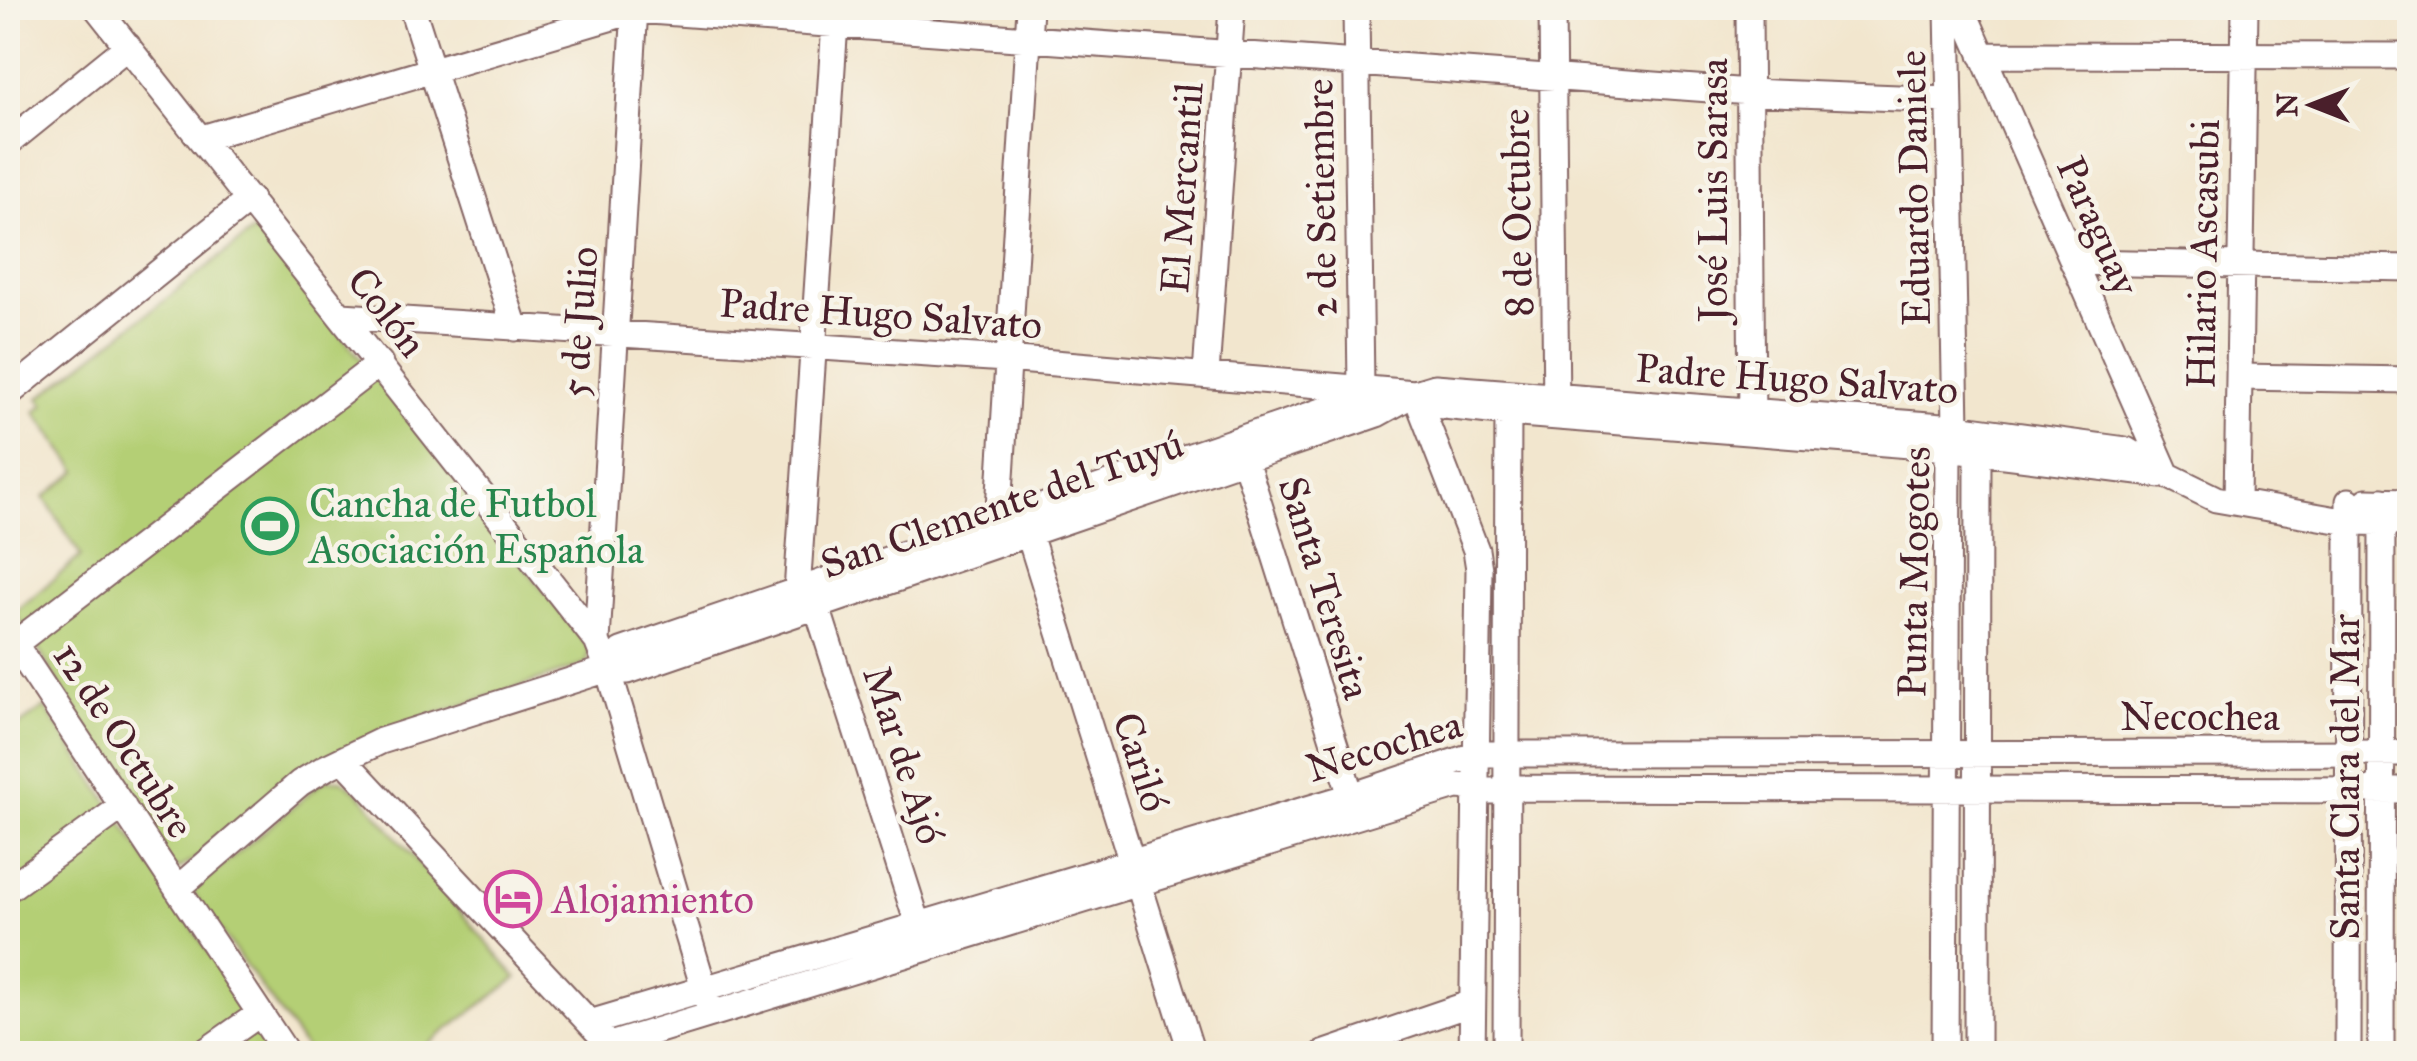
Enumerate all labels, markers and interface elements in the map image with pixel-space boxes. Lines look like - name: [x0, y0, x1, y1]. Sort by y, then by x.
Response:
- street label: Eduardo Daniele: [1887, 50, 1941, 326]
- north arrow: [2262, 55, 2362, 155]
- street label: José Luis Sarasa: [1689, 58, 1738, 326]
- street label: 2 de Setiembre: [1294, 78, 1348, 318]
- street label: El Mercantil: [1150, 81, 1214, 295]
- text: N: [2270, 93, 2305, 117]
- street label: 8 de Octubre: [1491, 108, 1543, 318]
- street label: Hilario Ascasubi: [2176, 119, 2230, 389]
- street label: Paraguay: [2046, 149, 2151, 304]
- street label: 5 de Julio: [549, 245, 609, 399]
- street label: Colón: [337, 257, 437, 367]
- street label: Padre Hugo Salvato: [718, 278, 1044, 350]
- street label: Padre Hugo Salvato: [1634, 343, 1960, 415]
- street label: San Clemente del Tuyú: [814, 419, 1190, 589]
- street label: Punta Mogotes: [1887, 446, 1941, 698]
- street label: Santa Teresita: [1268, 471, 1382, 705]
- place label: Cancha de Futbol Asociación Española: [307, 479, 644, 574]
- sports icon: Cancha de Futbol Asociación Española: [240, 496, 300, 556]
- street label: Santa Clara del Mar: [2321, 614, 2370, 940]
- street label: 12 de Octubre: [43, 633, 205, 847]
- street label: Mar de Ajó: [852, 660, 956, 850]
- street label: Necochea: [2120, 692, 2280, 741]
- street label: Necochea: [1300, 699, 1468, 793]
- street label: Cariló: [1102, 706, 1180, 818]
- hotel icon: Alojamiento: [483, 869, 543, 929]
- place label: Alojamiento: [550, 875, 754, 924]

